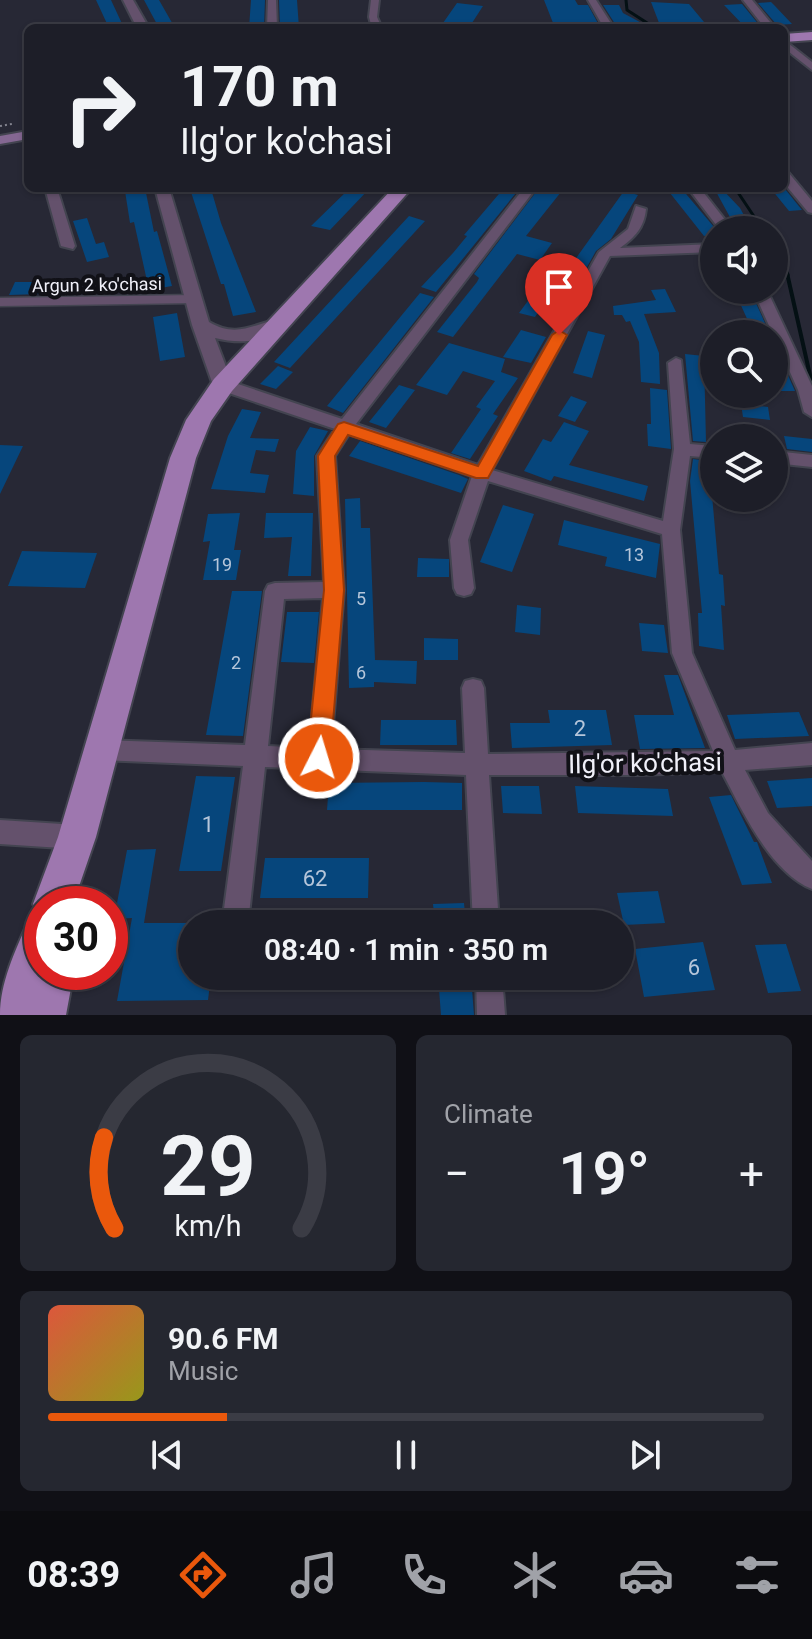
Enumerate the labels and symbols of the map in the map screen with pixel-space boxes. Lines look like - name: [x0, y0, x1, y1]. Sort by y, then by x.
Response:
- pin: [525, 253, 593, 335]
- street label: Argun 2 ko'chasi: [32, 273, 162, 296]
- house number: 13: [624, 544, 644, 565]
- house number: 19: [212, 554, 232, 575]
- house number: 5: [356, 588, 366, 609]
- house number: 2: [231, 652, 241, 673]
- house number: 6: [356, 662, 366, 683]
- position arrow: [277, 716, 361, 800]
- house number: 2: [574, 716, 586, 741]
- street label: Ilg'or ko'chasi: [568, 747, 722, 779]
- house number: 1: [202, 812, 214, 837]
- house number: 62: [303, 866, 327, 891]
- speed limit sign: 30: [24, 886, 128, 990]
- house number: 6: [688, 955, 700, 980]

